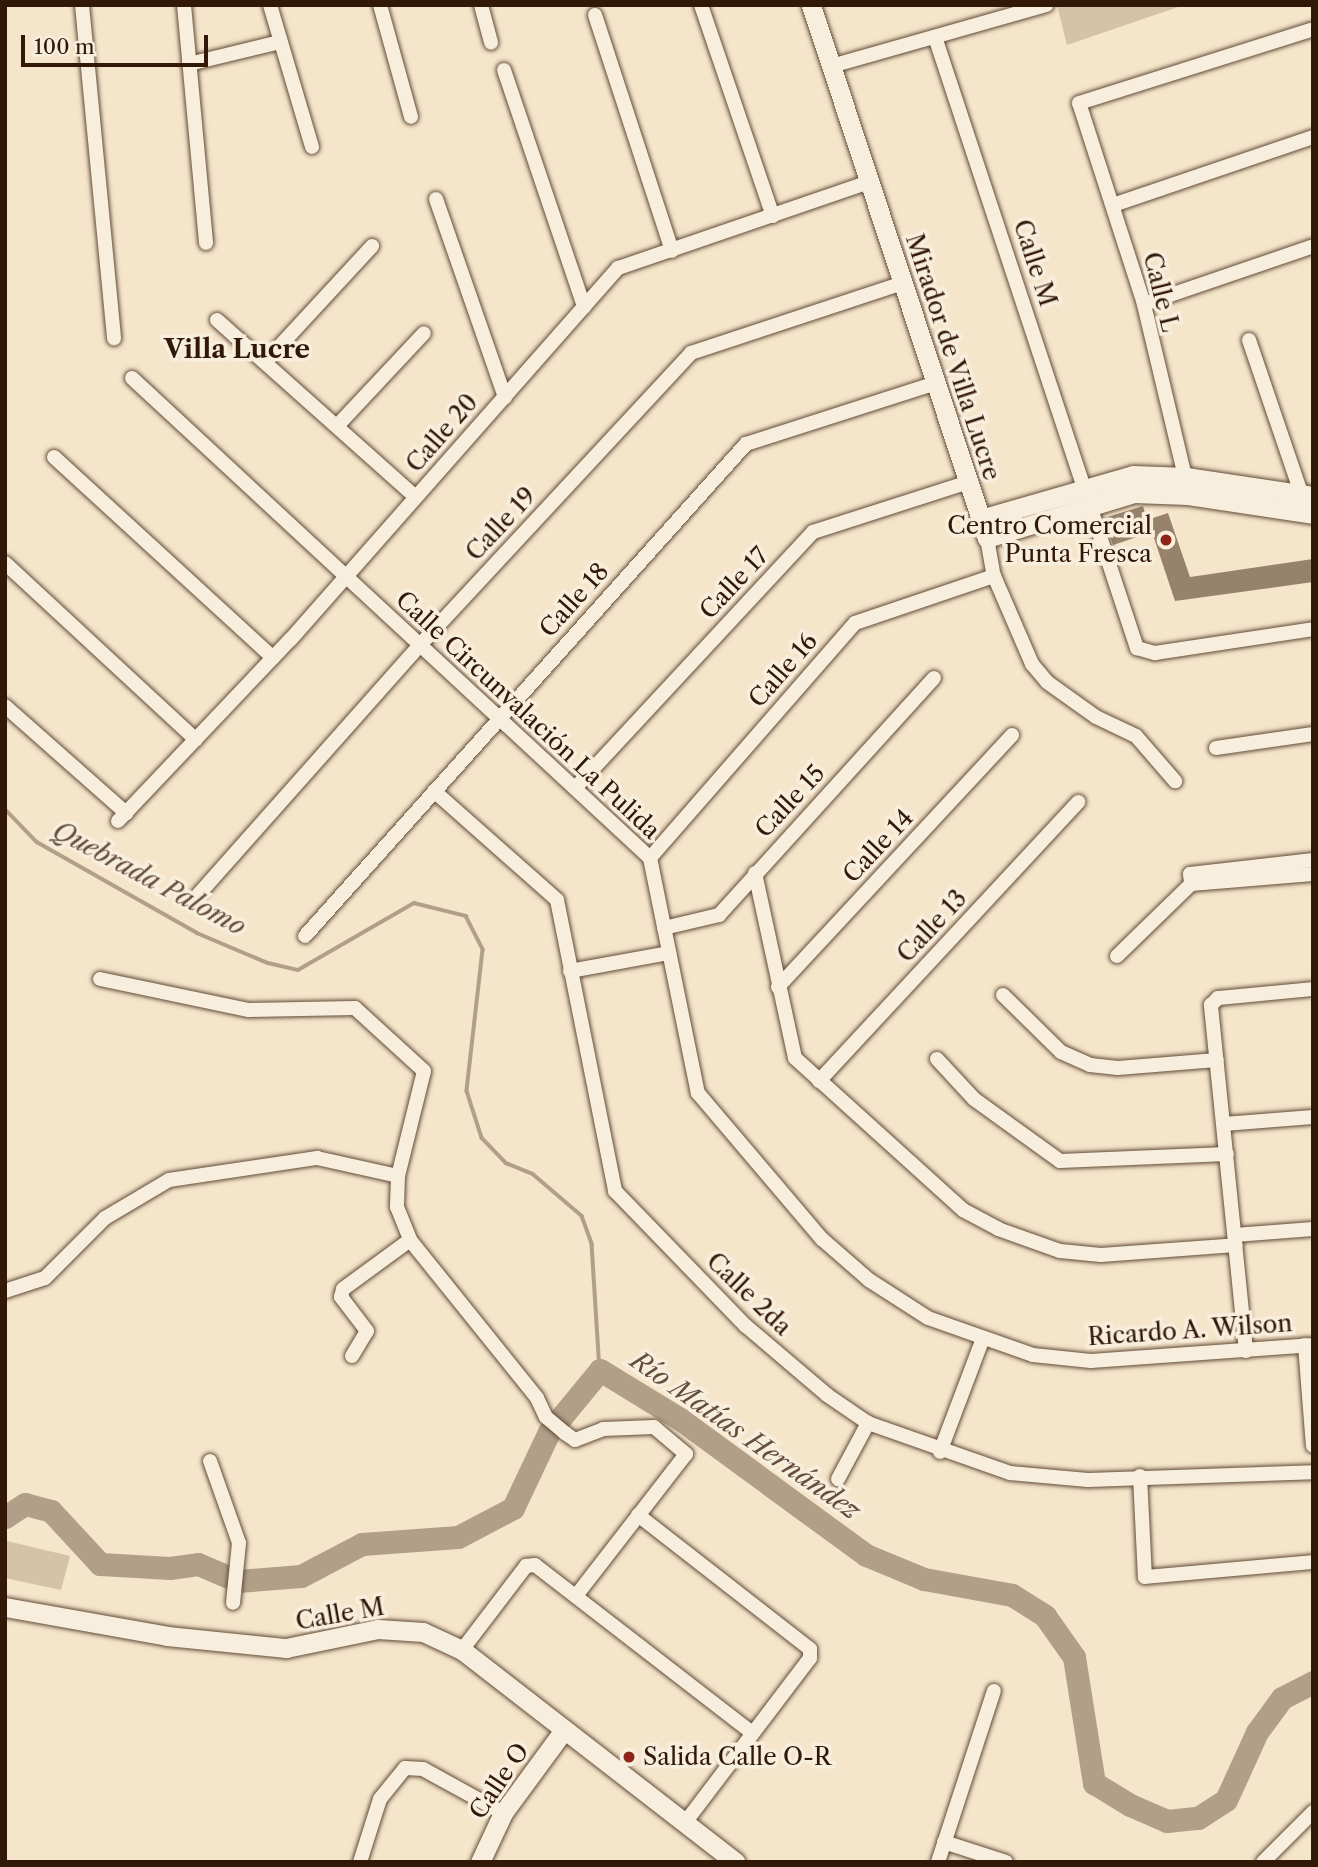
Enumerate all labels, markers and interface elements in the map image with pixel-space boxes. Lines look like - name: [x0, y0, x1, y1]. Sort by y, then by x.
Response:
- scale bar: [24, 21, 212, 65]
- text: 100 m: [34, 34, 95, 59]
- street label: Calle M: [1007, 216, 1063, 310]
- street label: Mirador de Villa Lucre: [899, 230, 1007, 484]
- street label: Calle L: [1137, 249, 1185, 335]
- district label: Villa Lucre: [164, 334, 310, 366]
- street label: Calle 20: [400, 388, 484, 478]
- street label: Calle 19: [460, 481, 542, 567]
- place label: Centro Comercial Punta Fresca: [947, 512, 1152, 568]
- marker: Centro Comercial Punta Fresca: [1158, 532, 1174, 548]
- street label: Calle 17: [694, 541, 774, 625]
- street label: Calle 18: [533, 557, 615, 643]
- street label: Calle Circunvalación La Pulida: [390, 585, 666, 845]
- street label: Calle 16: [743, 627, 823, 713]
- street label: Calle 15: [749, 759, 831, 843]
- street label: Calle 14: [837, 804, 919, 888]
- water label: Quebrada Palomo: [47, 815, 251, 943]
- street label: Calle 13: [891, 884, 973, 968]
- street label: Calle 2da: [701, 1247, 797, 1341]
- street label: Ricardo A. Wilson: [1086, 1308, 1294, 1352]
- water label: Río Matías Hernández: [624, 1345, 866, 1527]
- street label: Calle M: [293, 1592, 387, 1636]
- street label: Calle O: [463, 1738, 535, 1824]
- place label: Salida Calle O-R: [643, 1743, 832, 1771]
- marker: Salida Calle O-R: [621, 1749, 637, 1765]

